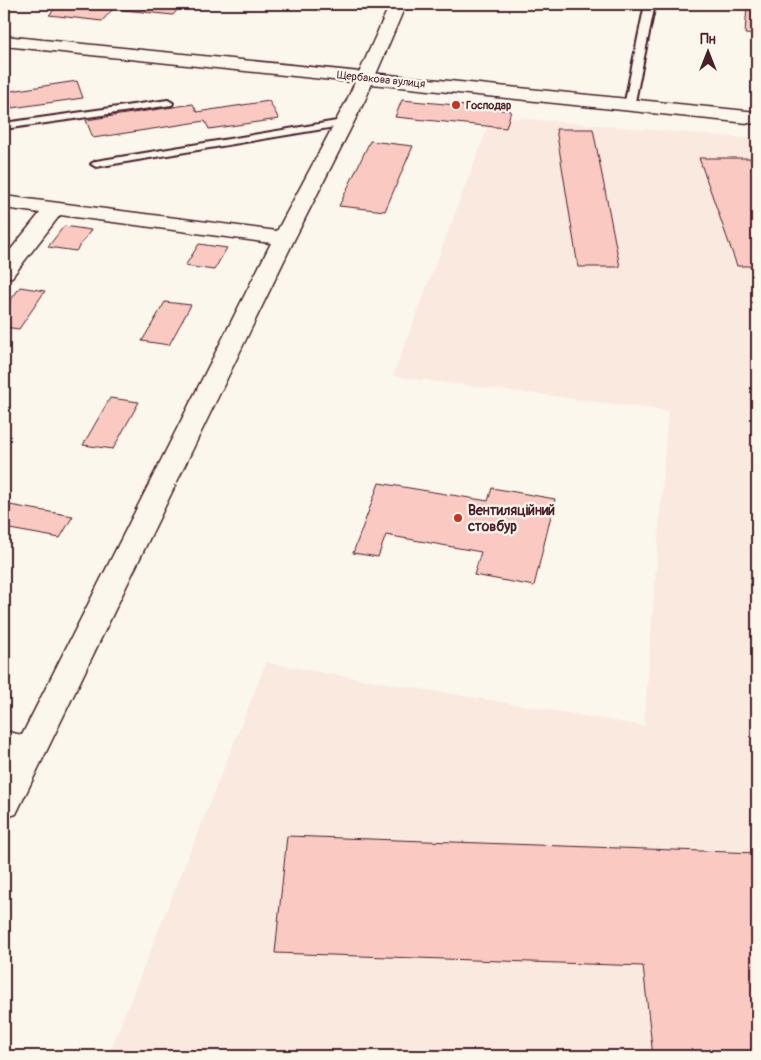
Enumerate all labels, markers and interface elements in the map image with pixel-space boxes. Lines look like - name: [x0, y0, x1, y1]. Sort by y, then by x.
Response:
- north arrow: [684, 28, 734, 78]
- text: Пн: [700, 31, 716, 48]
- street label: Щербакова вулиця: [336, 68, 426, 91]
- marker: Господар: [450, 99, 462, 111]
- place label: Господар: [466, 99, 511, 112]
- place label: Вентиляційний стовбур: [467, 502, 555, 535]
- marker: Вентиляційний стовбур: [452, 512, 464, 524]

